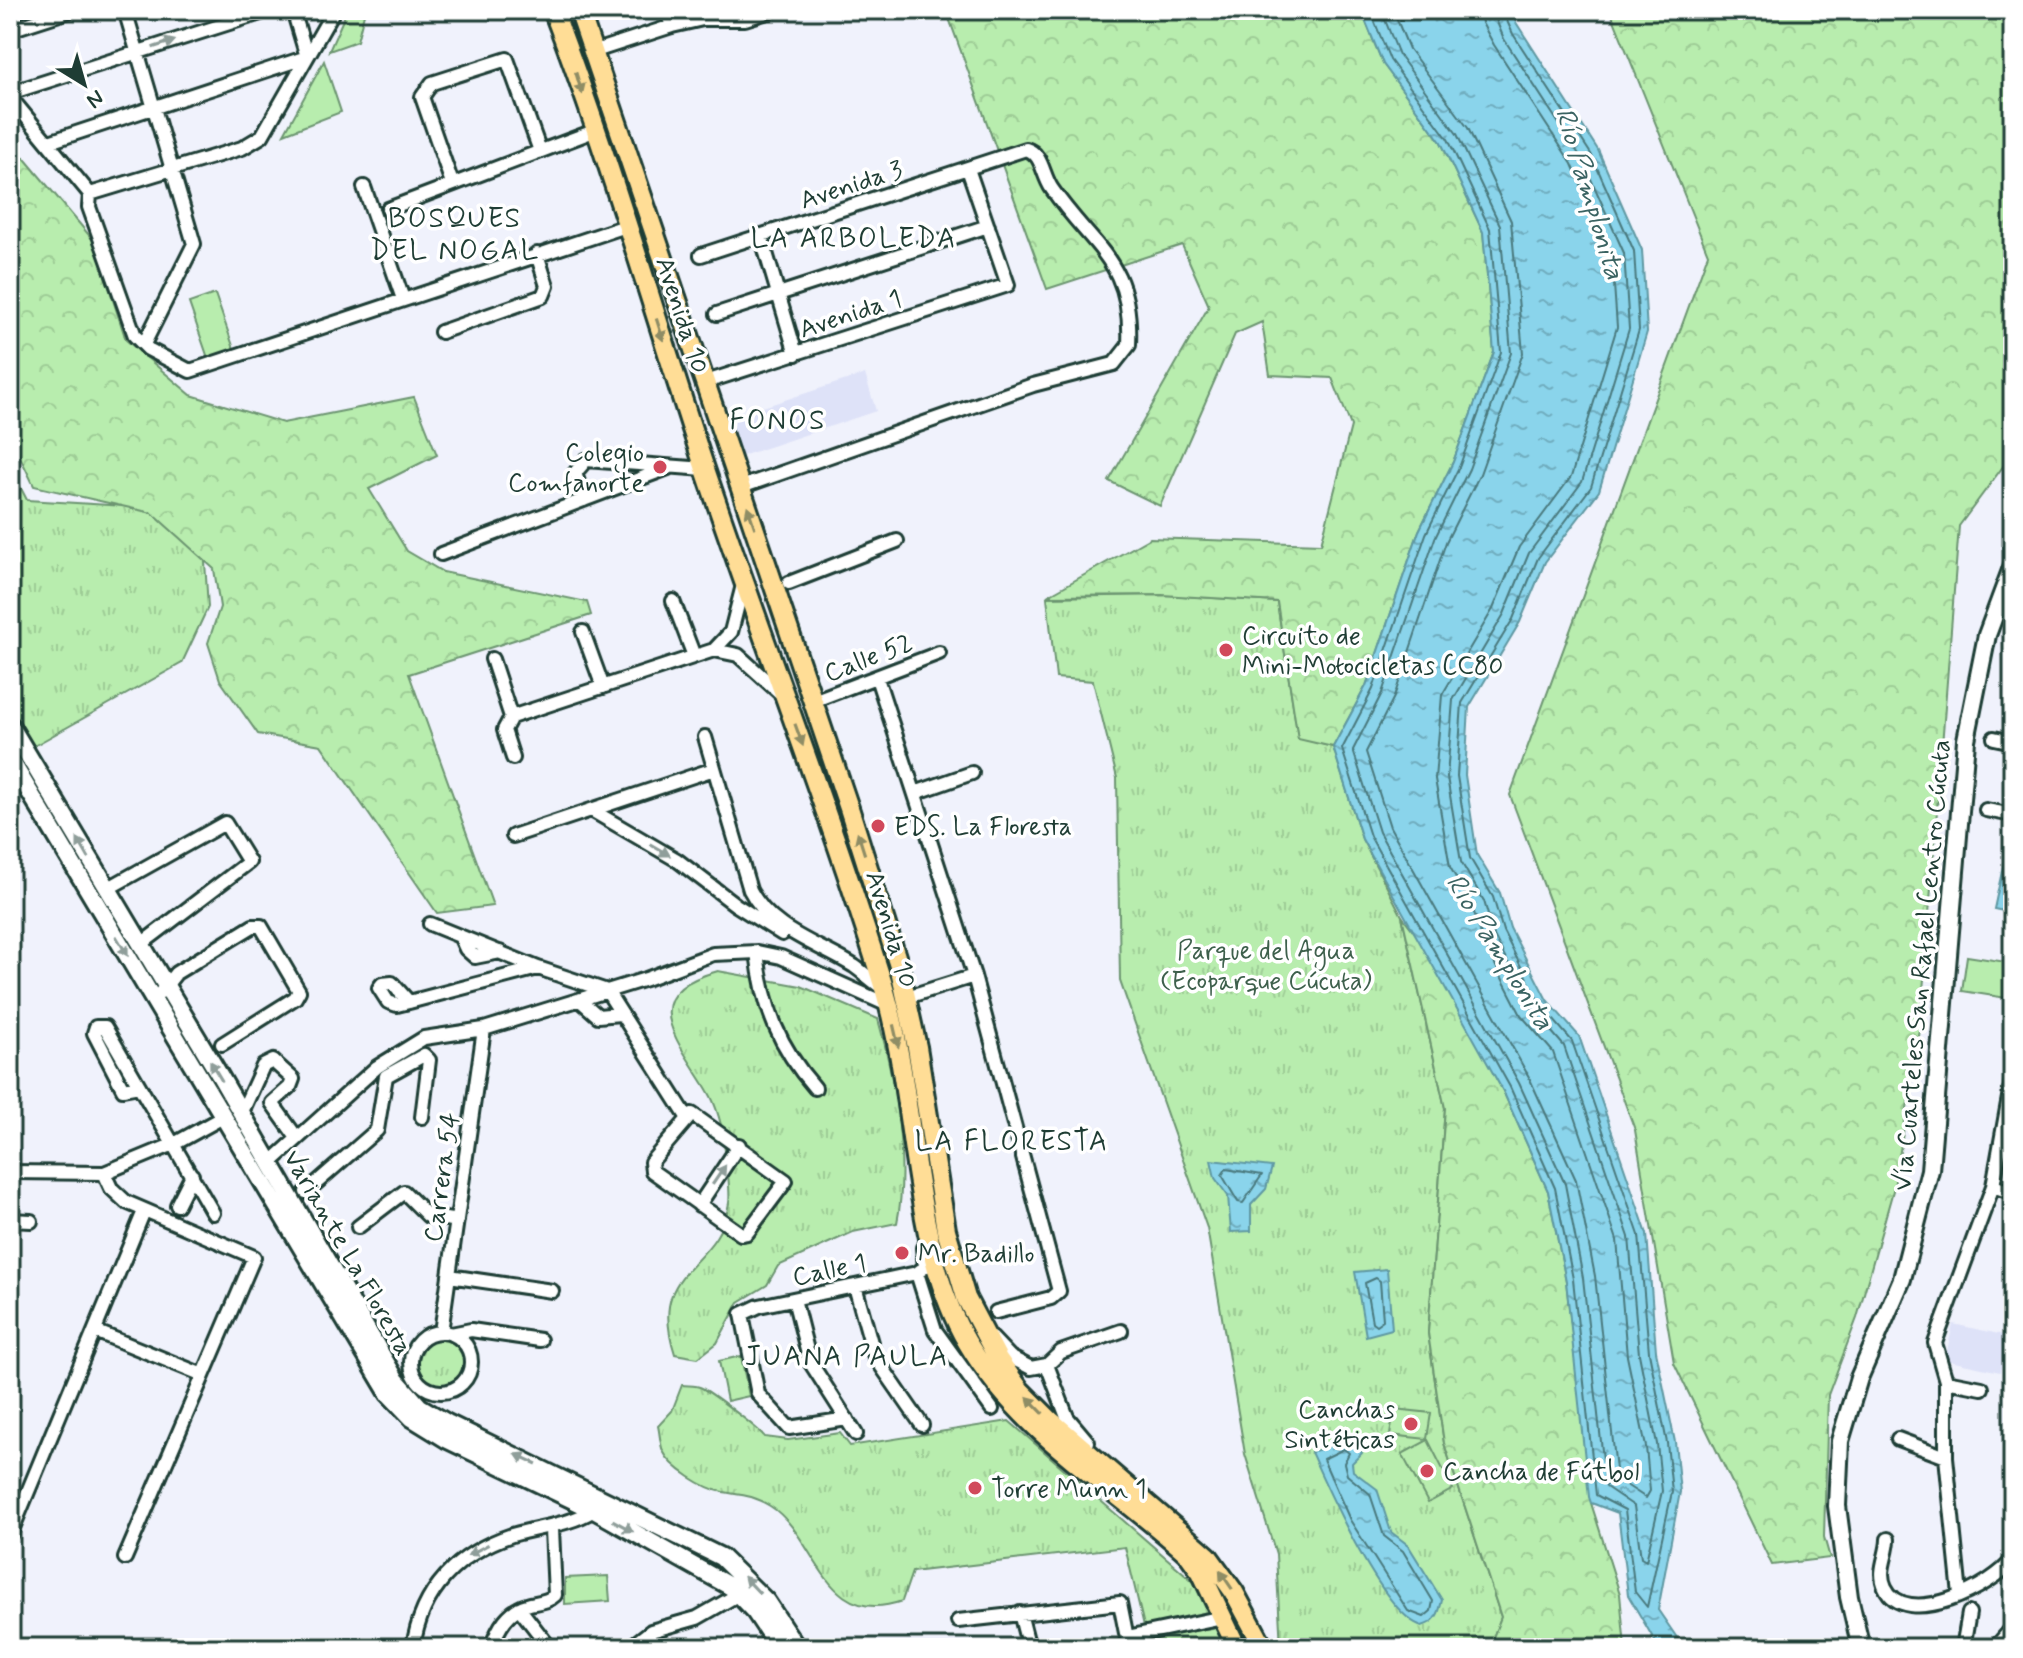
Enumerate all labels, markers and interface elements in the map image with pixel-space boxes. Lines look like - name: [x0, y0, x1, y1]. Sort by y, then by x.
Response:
- one-way arrow: [153, 37, 177, 50]
- north arrow: [44, 44, 124, 124]
- one-way arrow: [573, 72, 586, 96]
- text: N: [81, 83, 109, 114]
- water label: Río Pamplonita: [1545, 103, 1632, 284]
- street label: Avenida 3: [796, 153, 908, 218]
- district label: BOSQUES DEL NOGAL: [370, 201, 540, 270]
- district label: LA ARBOLEDA: [751, 221, 957, 258]
- street label: Avenida 10: [646, 253, 716, 378]
- street label: Avenida 1: [795, 282, 906, 347]
- one-way arrow: [654, 319, 667, 343]
- district label: FONOS: [730, 403, 826, 440]
- place label: Colegio Comfanorte: [508, 437, 644, 501]
- marker: Colegio Comfanorte: [651, 458, 669, 476]
- one-way arrow: [744, 505, 756, 529]
- place label: Circuito de Mini-Motocicletas CC80: [1242, 620, 1503, 684]
- street label: Calle 52: [820, 626, 918, 691]
- marker: Circuito de Mini-Motocicletas CC80: [1217, 641, 1235, 659]
- one-way arrow: [793, 723, 806, 747]
- street label: Vía Cuarteles San Rafael Centro Cúcuta: [1886, 738, 1960, 1192]
- place label: EDS. La Floresta: [894, 811, 1072, 845]
- marker: EDS. La Floresta: [869, 817, 887, 835]
- one-way arrow: [854, 831, 866, 855]
- one-way arrow: [76, 837, 90, 859]
- one-way arrow: [649, 843, 671, 857]
- street label: Avenida 10: [856, 867, 924, 992]
- water label: Río Pamplonita: [1436, 867, 1562, 1038]
- one-way arrow: [114, 935, 128, 957]
- park label: Parque del Agua (Ecoparque Cúcuta): [1160, 935, 1372, 999]
- one-way arrow: [890, 1023, 902, 1048]
- one-way arrow: [210, 1060, 224, 1082]
- street label: Carrera 54: [417, 1110, 469, 1244]
- district label: LA FLORESTA: [915, 1124, 1109, 1161]
- street label: Variante La Floresta: [274, 1144, 420, 1362]
- one-way arrow: [712, 1165, 727, 1186]
- place label: Mr. Badillo: [918, 1238, 1035, 1272]
- marker: Mr. Badillo: [893, 1244, 911, 1262]
- street label: Calle 1: [789, 1247, 869, 1295]
- district label: JUANA PAULA: [745, 1339, 949, 1376]
- place label: Canchas Sintéticas: [1284, 1394, 1395, 1458]
- one-way arrow: [1026, 1396, 1044, 1415]
- marker: Canchas Sintéticas: [1402, 1415, 1420, 1433]
- one-way arrow: [514, 1452, 537, 1466]
- place label: Cancha de Fútbol: [1443, 1456, 1639, 1490]
- marker: Cancha de Fútbol: [1418, 1462, 1436, 1480]
- place label: Torre Munn 1: [991, 1473, 1147, 1507]
- marker: Torre Munn 1: [966, 1479, 984, 1497]
- one-way arrow: [612, 1518, 634, 1532]
- one-way arrow: [467, 1543, 489, 1557]
- one-way arrow: [1219, 1569, 1234, 1590]
- one-way arrow: [743, 1576, 761, 1595]

